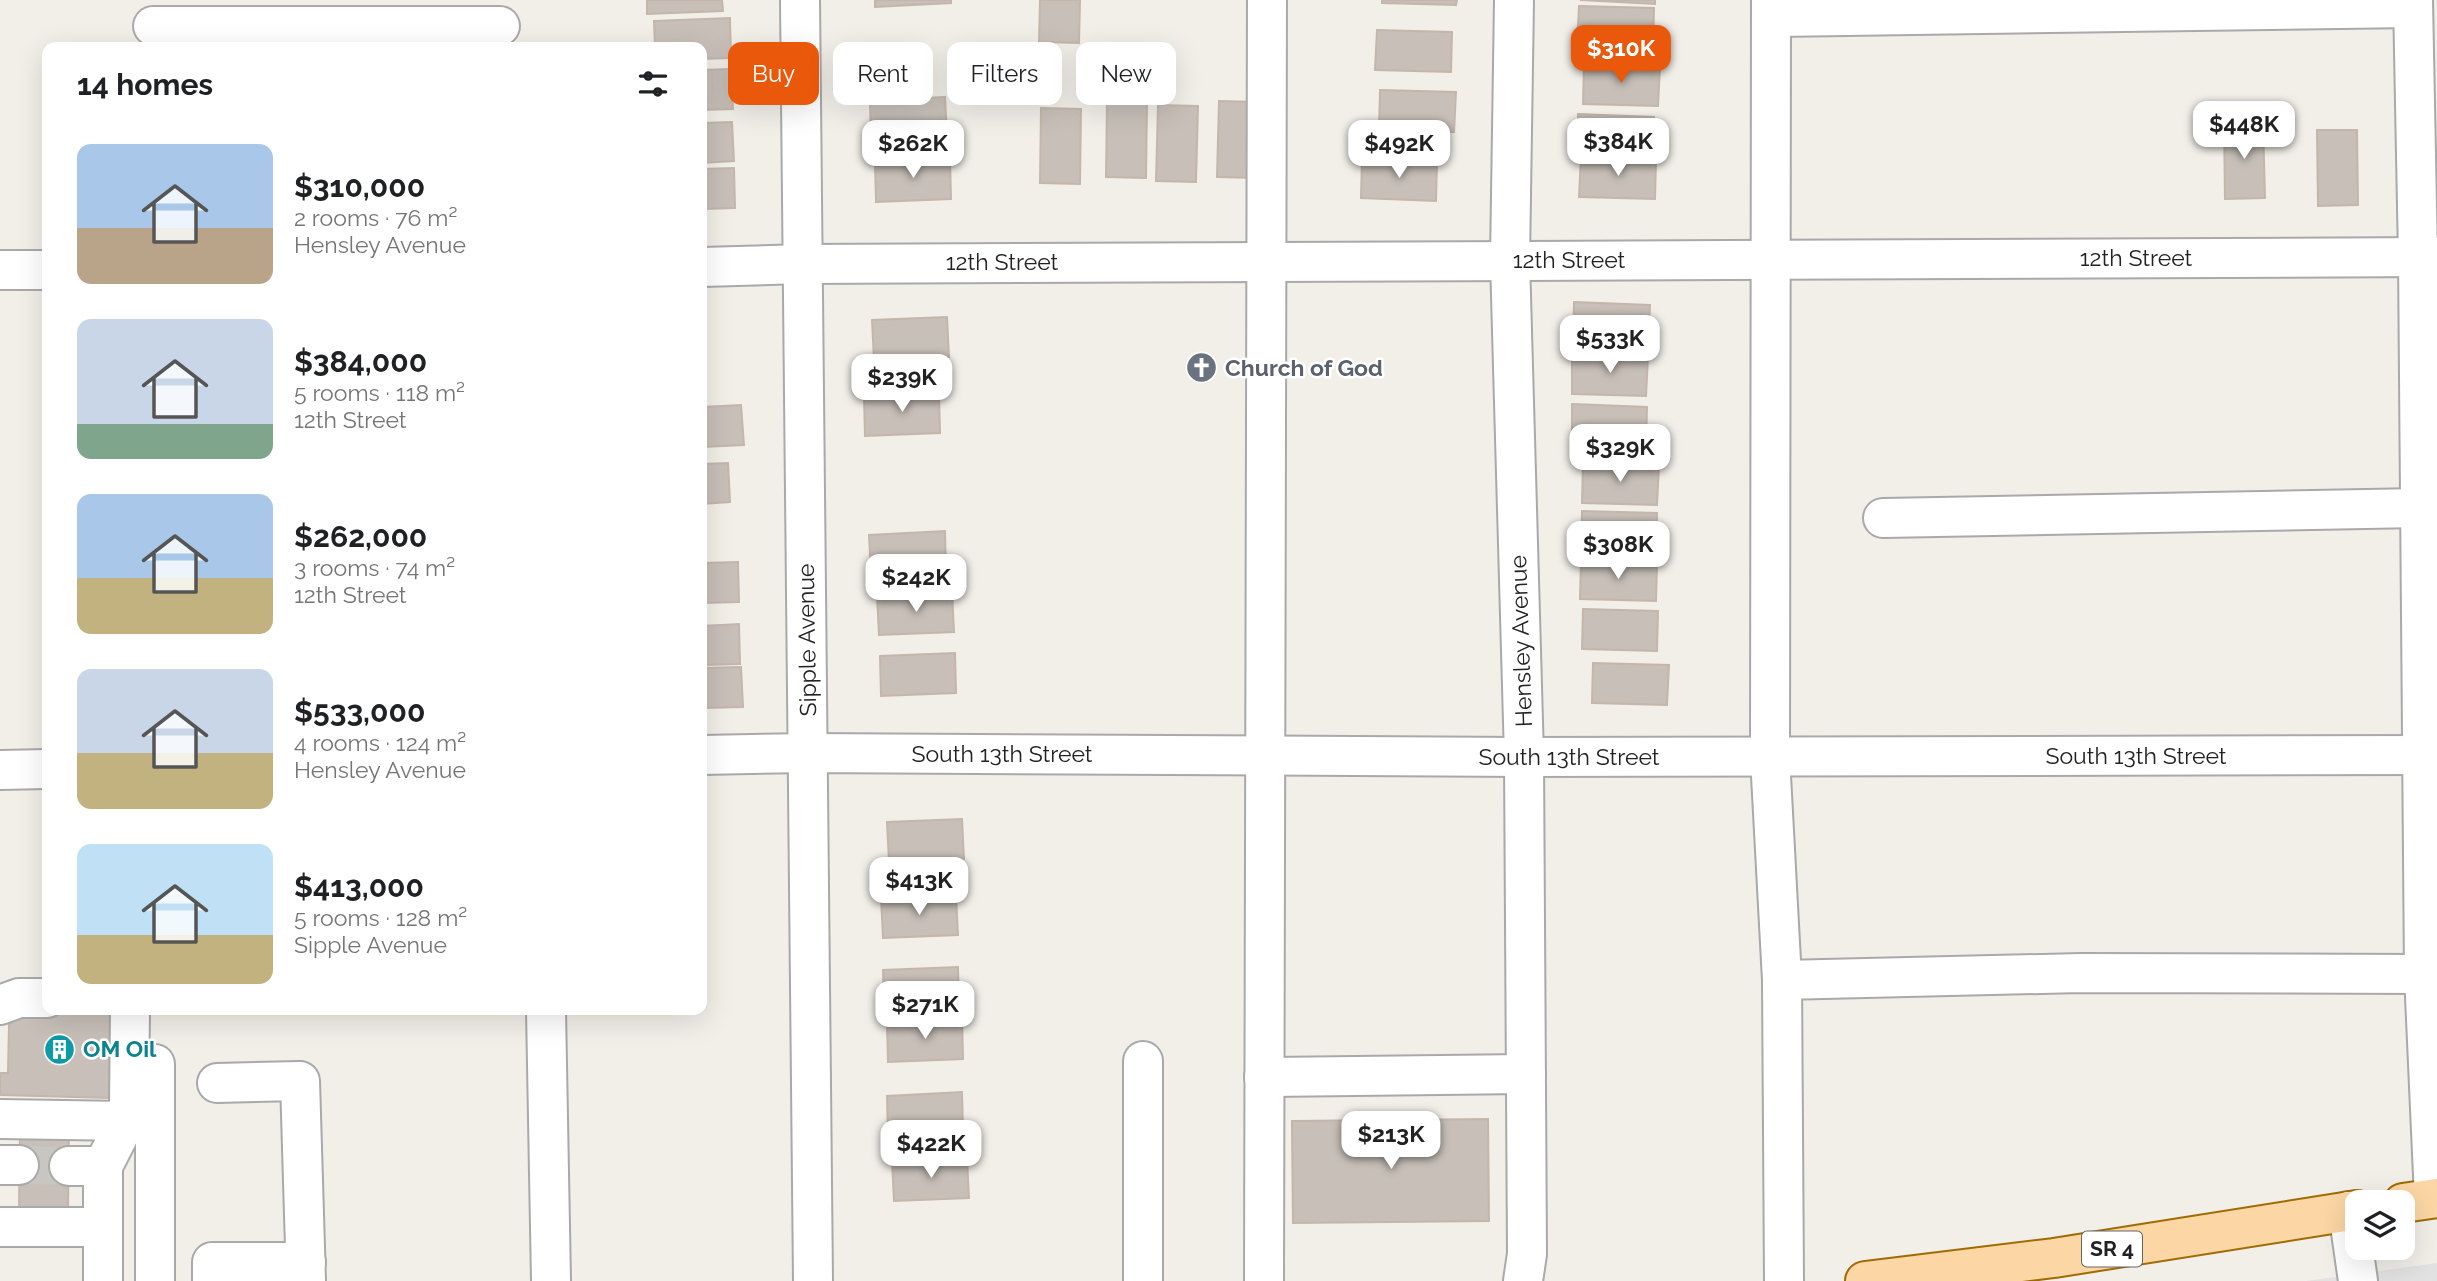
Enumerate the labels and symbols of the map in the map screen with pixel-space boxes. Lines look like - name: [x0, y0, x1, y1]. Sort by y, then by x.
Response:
- pin: $310K: [1572, 25, 1670, 85]
- pin: $448K: [2195, 102, 2293, 161]
- pin: $384K: [1569, 118, 1667, 178]
- pin: $262K: [864, 120, 962, 180]
- pin: $492K: [1350, 120, 1448, 180]
- street label: 12th Street: [2080, 244, 2193, 271]
- street label: 12th Street: [1513, 246, 1626, 273]
- street label: 12th Street: [946, 248, 1059, 275]
- pin: $533K: [1561, 316, 1659, 375]
- church icon: Church of God: [1185, 351, 1219, 385]
- pin: $239K: [853, 354, 951, 414]
- place label: Church of God: [1225, 354, 1383, 381]
- pin: $329K: [1571, 424, 1669, 484]
- pin: $308K: [1569, 522, 1667, 581]
- pin: $242K: [867, 554, 965, 614]
- street label: Hensley Avenue: [1504, 555, 1537, 727]
- street label: Sipple Avenue: [792, 563, 821, 717]
- street label: South 13th Street: [911, 740, 1093, 767]
- street label: South 13th Street: [2045, 742, 2227, 769]
- street label: South 13th Street: [1478, 743, 1660, 770]
- pin: $413K: [870, 858, 968, 917]
- pin: $271K: [876, 982, 974, 1041]
- building icon: OM Oil: [43, 1032, 77, 1066]
- place label: OM Oil: [83, 1035, 157, 1062]
- pin: $213K: [1342, 1112, 1440, 1171]
- pin: $422K: [882, 1120, 980, 1180]
- road number: SR 4: [2082, 1232, 2142, 1266]

